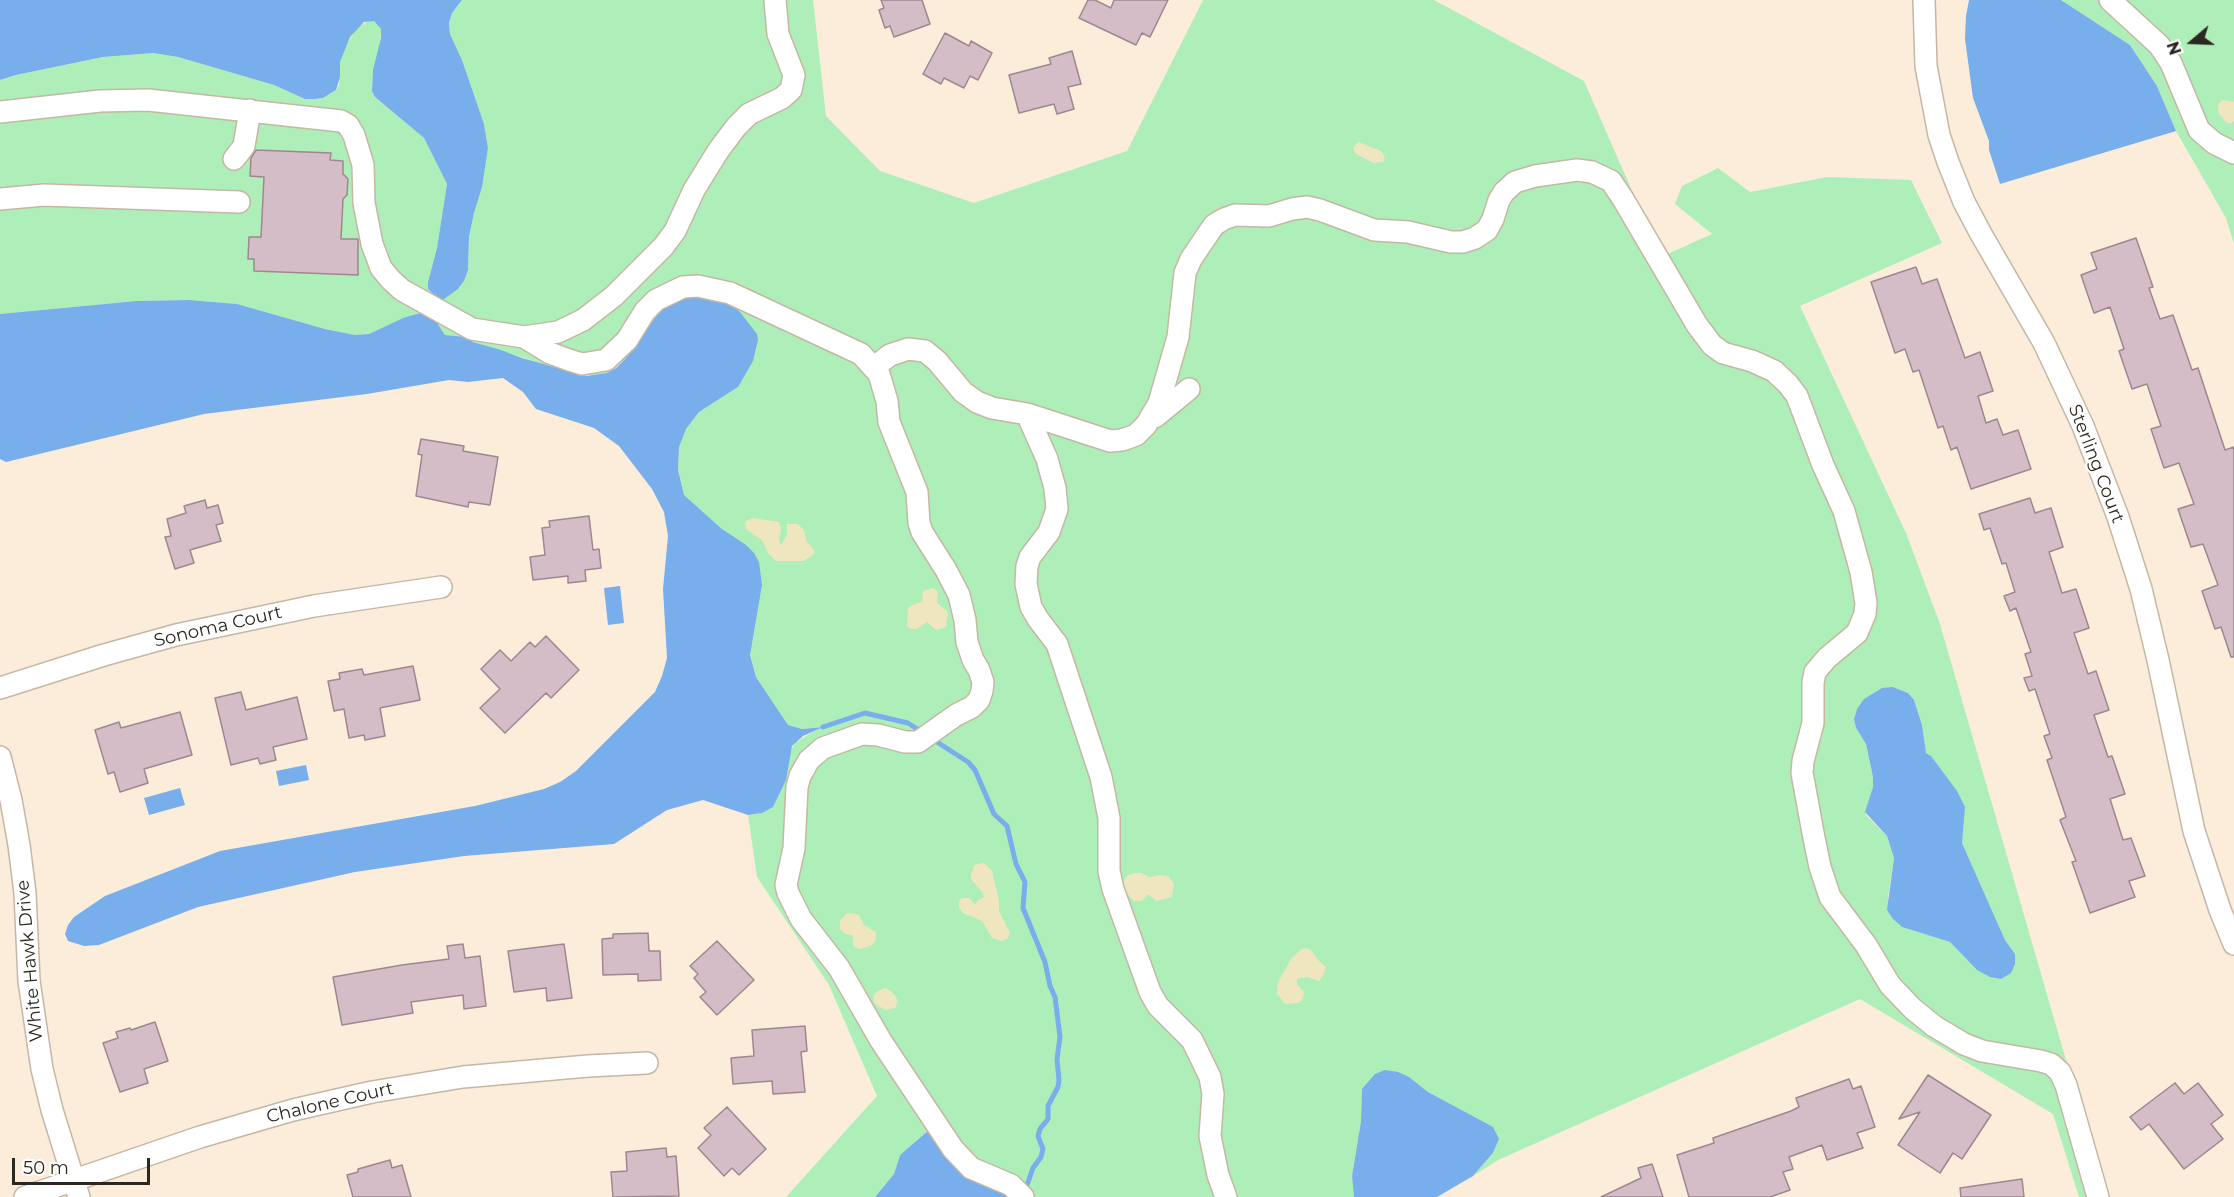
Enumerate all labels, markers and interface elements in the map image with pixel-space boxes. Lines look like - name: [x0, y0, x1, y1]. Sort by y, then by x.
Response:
- north arrow: [2162, 12, 2222, 72]
- text: N: [2163, 39, 2186, 57]
- street label: Sterling Court: [2063, 402, 2129, 526]
- street label: Sonoma Court: [152, 602, 284, 652]
- street label: White Hawk Drive: [12, 879, 48, 1043]
- street label: Chalone Court: [264, 1078, 396, 1128]
- scale bar: [15, 1146, 153, 1184]
- text: 50 m: [23, 1157, 69, 1179]

